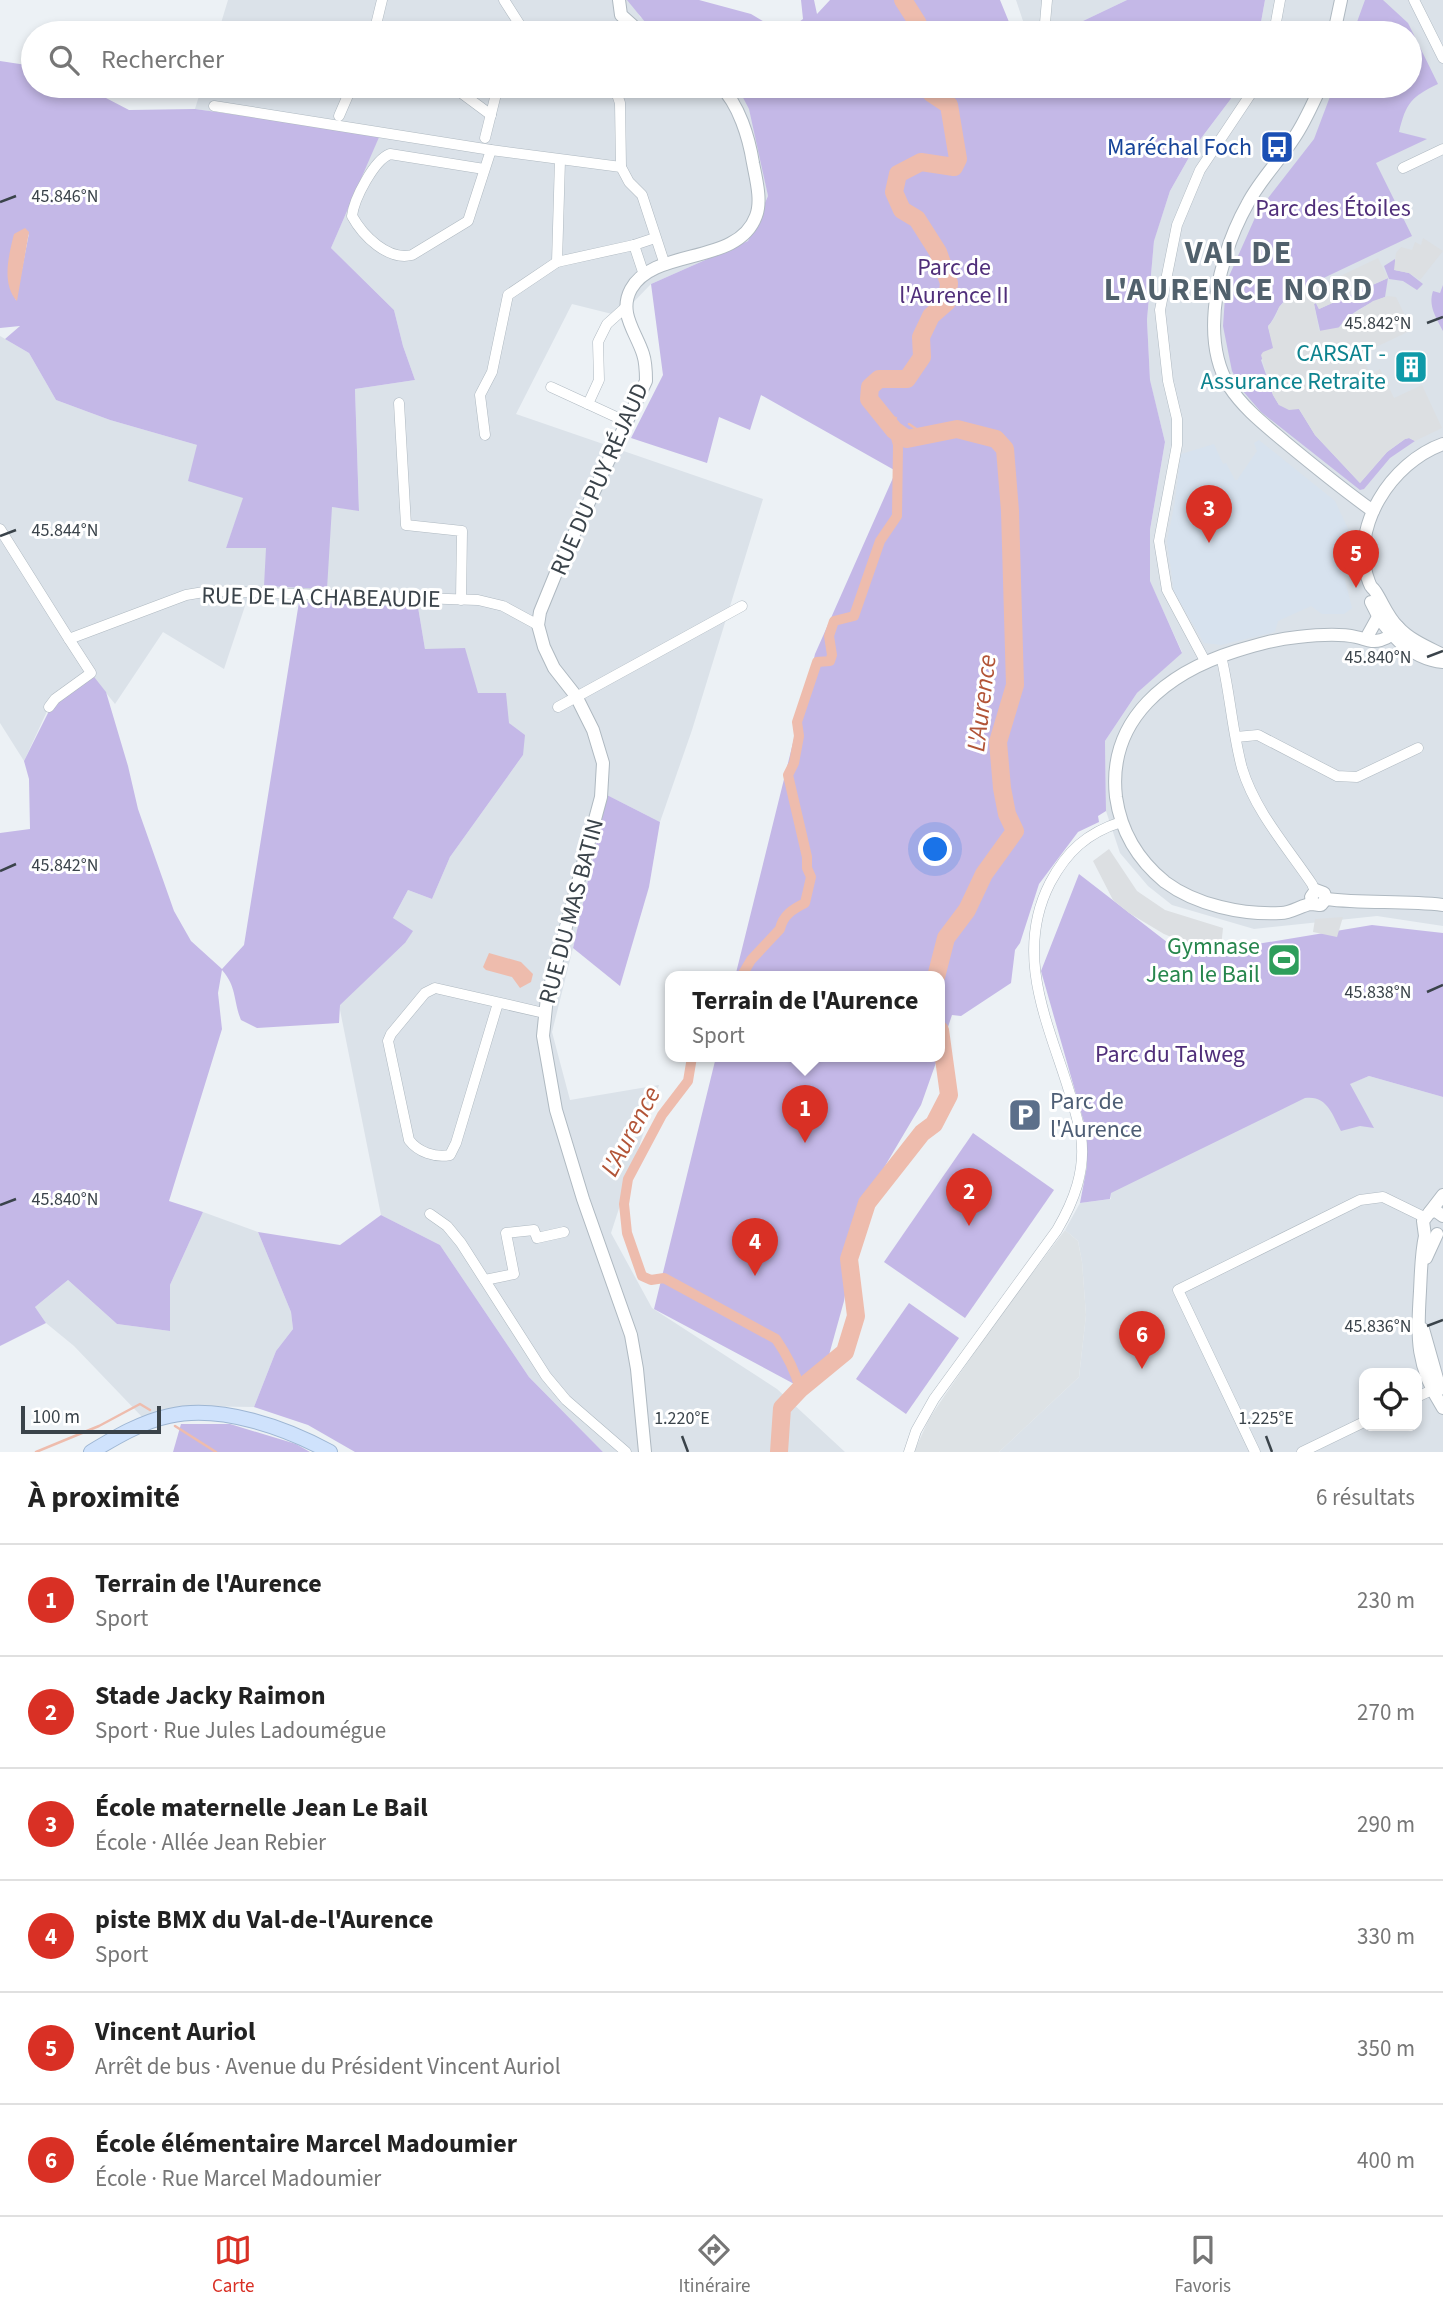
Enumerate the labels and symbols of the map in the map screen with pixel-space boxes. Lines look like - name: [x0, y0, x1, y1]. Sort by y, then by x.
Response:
- bus stop icon: Maréchal Foch: [1258, 128, 1296, 166]
- place label: Maréchal Foch: [1107, 130, 1252, 165]
- text: 45.846°N: [32, 184, 98, 209]
- park label: Parc des Étoiles: [1255, 191, 1411, 226]
- district label: VAL DE L'AURENCE NORD: [1104, 230, 1374, 313]
- park label: Parc de l'Aurence II: [899, 250, 1009, 313]
- text: 45.842°N: [1345, 311, 1411, 336]
- place label: CARSAT - Assurance Retraite: [1200, 336, 1386, 399]
- building icon: CARSAT - Assurance Retraite: [1392, 348, 1430, 386]
- street label: RUE DU PUY RÉJAUD: [541, 377, 658, 581]
- pin: 3: [1186, 485, 1232, 543]
- text: 45.844°N: [32, 518, 98, 543]
- pin: 5: [1333, 530, 1379, 588]
- street label: RUE DE LA CHABEAUDIE: [201, 578, 441, 617]
- text: 45.840°N: [1345, 645, 1411, 670]
- water label: L'Aurence: [957, 652, 1006, 754]
- street label: RUE DU MAS BATIN: [530, 815, 613, 1008]
- your location: [918, 832, 952, 866]
- text: 45.842°N: [32, 853, 98, 878]
- place label: Gymnase Jean le Bail: [1146, 929, 1260, 992]
- sports icon: Gymnase Jean le Bail: [1265, 941, 1303, 979]
- text: 45.838°N: [1345, 980, 1411, 1005]
- park label: Parc du Talweg: [1095, 1037, 1245, 1072]
- water label: L'Aurence: [591, 1079, 670, 1183]
- place label: Parc de l'Aurence: [1050, 1084, 1142, 1147]
- pin: 1: [782, 1085, 828, 1143]
- parking icon: Parc de l'Aurence: [1006, 1096, 1044, 1134]
- pin: 2: [946, 1168, 992, 1226]
- text: 45.840°N: [32, 1187, 98, 1212]
- pin: 4: [732, 1218, 778, 1276]
- pin: 6: [1119, 1311, 1165, 1369]
- text: 45.836°N: [1345, 1314, 1411, 1339]
- scale bar: [21, 1403, 161, 1435]
- text: 1.220°E: [654, 1406, 710, 1431]
- text: 1.225°E: [1238, 1406, 1294, 1431]

